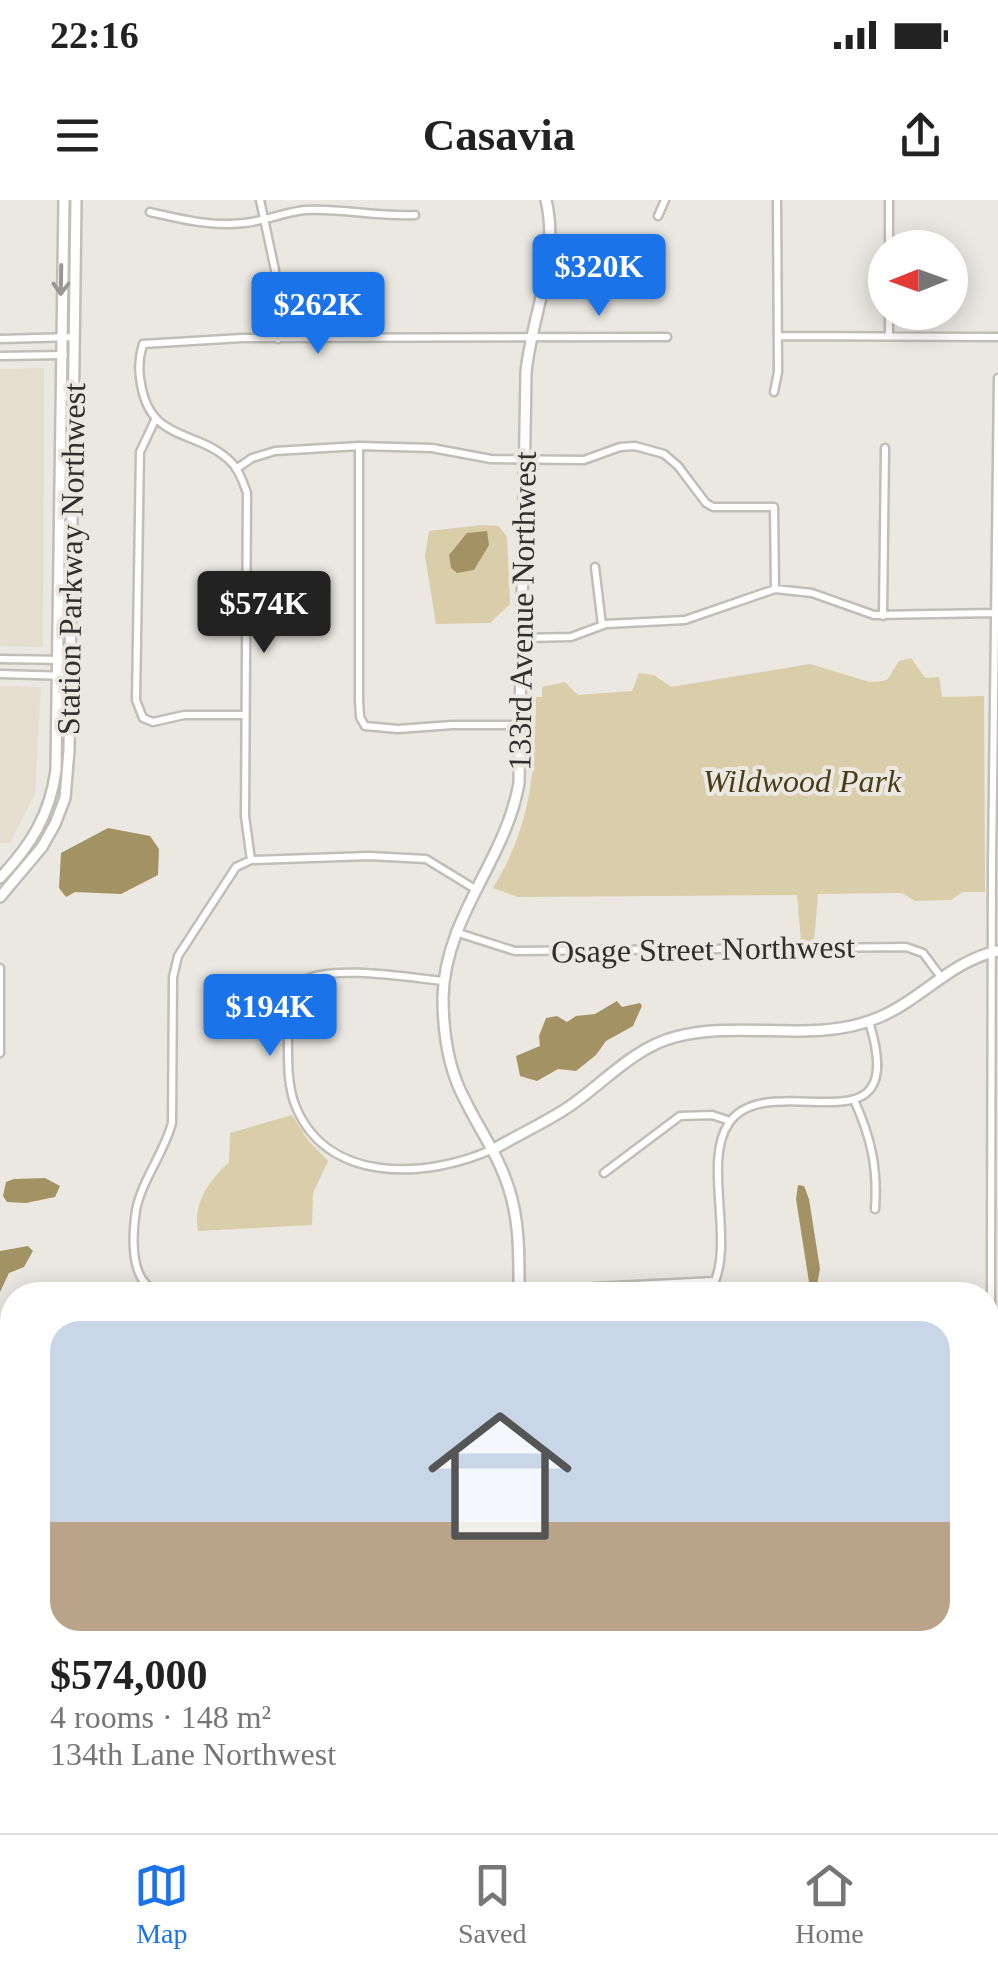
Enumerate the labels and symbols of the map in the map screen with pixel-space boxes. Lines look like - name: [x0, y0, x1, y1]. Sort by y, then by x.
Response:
- north arrow: [868, 230, 968, 330]
- pin: $320K: [529, 234, 669, 319]
- one-way arrow: [52, 264, 70, 296]
- pin: $262K: [248, 272, 388, 357]
- street label: Station Parkway Northwest: [50, 383, 92, 735]
- street label: 133rd Avenue Northwest: [501, 451, 543, 771]
- pin: $574K: [194, 571, 334, 656]
- park label: Wildwood Park: [703, 763, 902, 799]
- street label: Osage Street Northwest: [551, 928, 855, 970]
- pin: $194K: [200, 974, 340, 1059]

